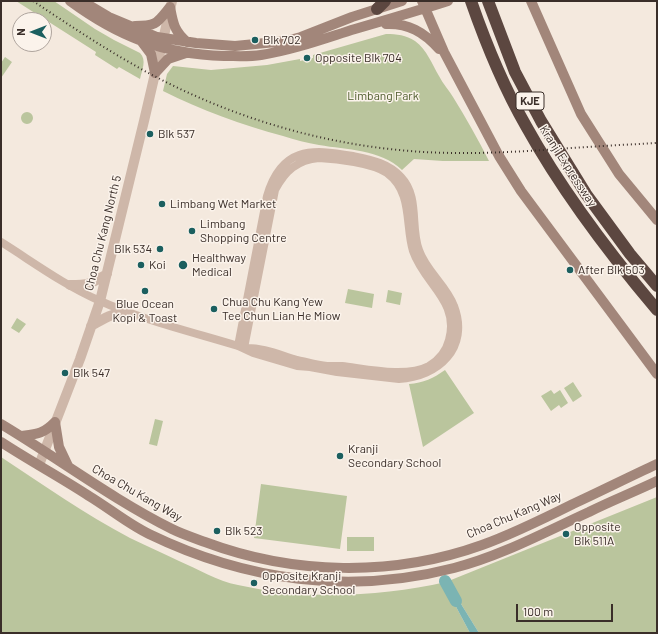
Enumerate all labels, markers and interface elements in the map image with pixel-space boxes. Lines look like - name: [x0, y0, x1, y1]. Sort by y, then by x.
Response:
- north arrow: [12, 12, 52, 52]
- text: N: [14, 28, 27, 36]
- place label: Blk 702: [263, 33, 301, 47]
- marker: Blk 702: [250, 35, 260, 45]
- place label: Opposite Blk 704: [315, 51, 402, 65]
- marker: Opposite Blk 704: [302, 53, 312, 63]
- park label: Limbang Park: [347, 89, 419, 103]
- road number: KJE: [516, 92, 544, 110]
- street label: Kranji Expressway: [536, 123, 600, 209]
- place label: Blk 537: [158, 127, 195, 141]
- marker: Blk 537: [145, 129, 155, 139]
- street label: Choa Chu Kang North 5: [82, 174, 124, 292]
- place label: Limbang Wet Market: [170, 197, 276, 211]
- marker: Limbang Wet Market: [157, 199, 167, 209]
- place label: Limbang Shopping Centre: [200, 217, 287, 245]
- marker: Limbang Shopping Centre: [187, 226, 197, 236]
- place label: Blk 534: [114, 242, 152, 256]
- marker: Blk 534: [155, 244, 165, 254]
- place label: Healthway Medical: [192, 251, 246, 279]
- place label: Koi: [149, 258, 166, 272]
- marker: Healthway Medical: [177, 259, 189, 271]
- marker: Koi: [136, 260, 146, 270]
- place label: After Blk 503: [578, 263, 645, 277]
- marker: After Blk 503: [565, 265, 575, 275]
- marker: Blue Ocean Kopi & Toast: [140, 286, 150, 296]
- place label: Chua Chu Kang Yew Tee Chun Lian He Miow: [222, 295, 340, 323]
- place label: Blue Ocean Kopi & Toast: [113, 297, 177, 325]
- marker: Chua Chu Kang Yew Tee Chun Lian He Miow: [209, 304, 219, 314]
- place label: Blk 547: [73, 366, 110, 380]
- marker: Blk 547: [60, 368, 70, 378]
- place label: Kranji Secondary School: [348, 442, 441, 470]
- marker: Kranji Secondary School: [335, 451, 345, 461]
- street label: Choa Chu Kang Way: [89, 461, 185, 525]
- street label: Choa Chu Kang Way: [464, 489, 564, 541]
- place label: Opposite Blk 511A: [574, 520, 621, 548]
- place label: Blk 523: [225, 524, 262, 538]
- marker: Blk 523: [212, 526, 222, 536]
- marker: Opposite Blk 511A: [561, 529, 571, 539]
- place label: Opposite Kranji Secondary School: [262, 569, 355, 597]
- marker: Opposite Kranji Secondary School: [249, 578, 259, 588]
- scale bar: [518, 596, 615, 622]
- text: 100 m: [523, 604, 553, 618]

